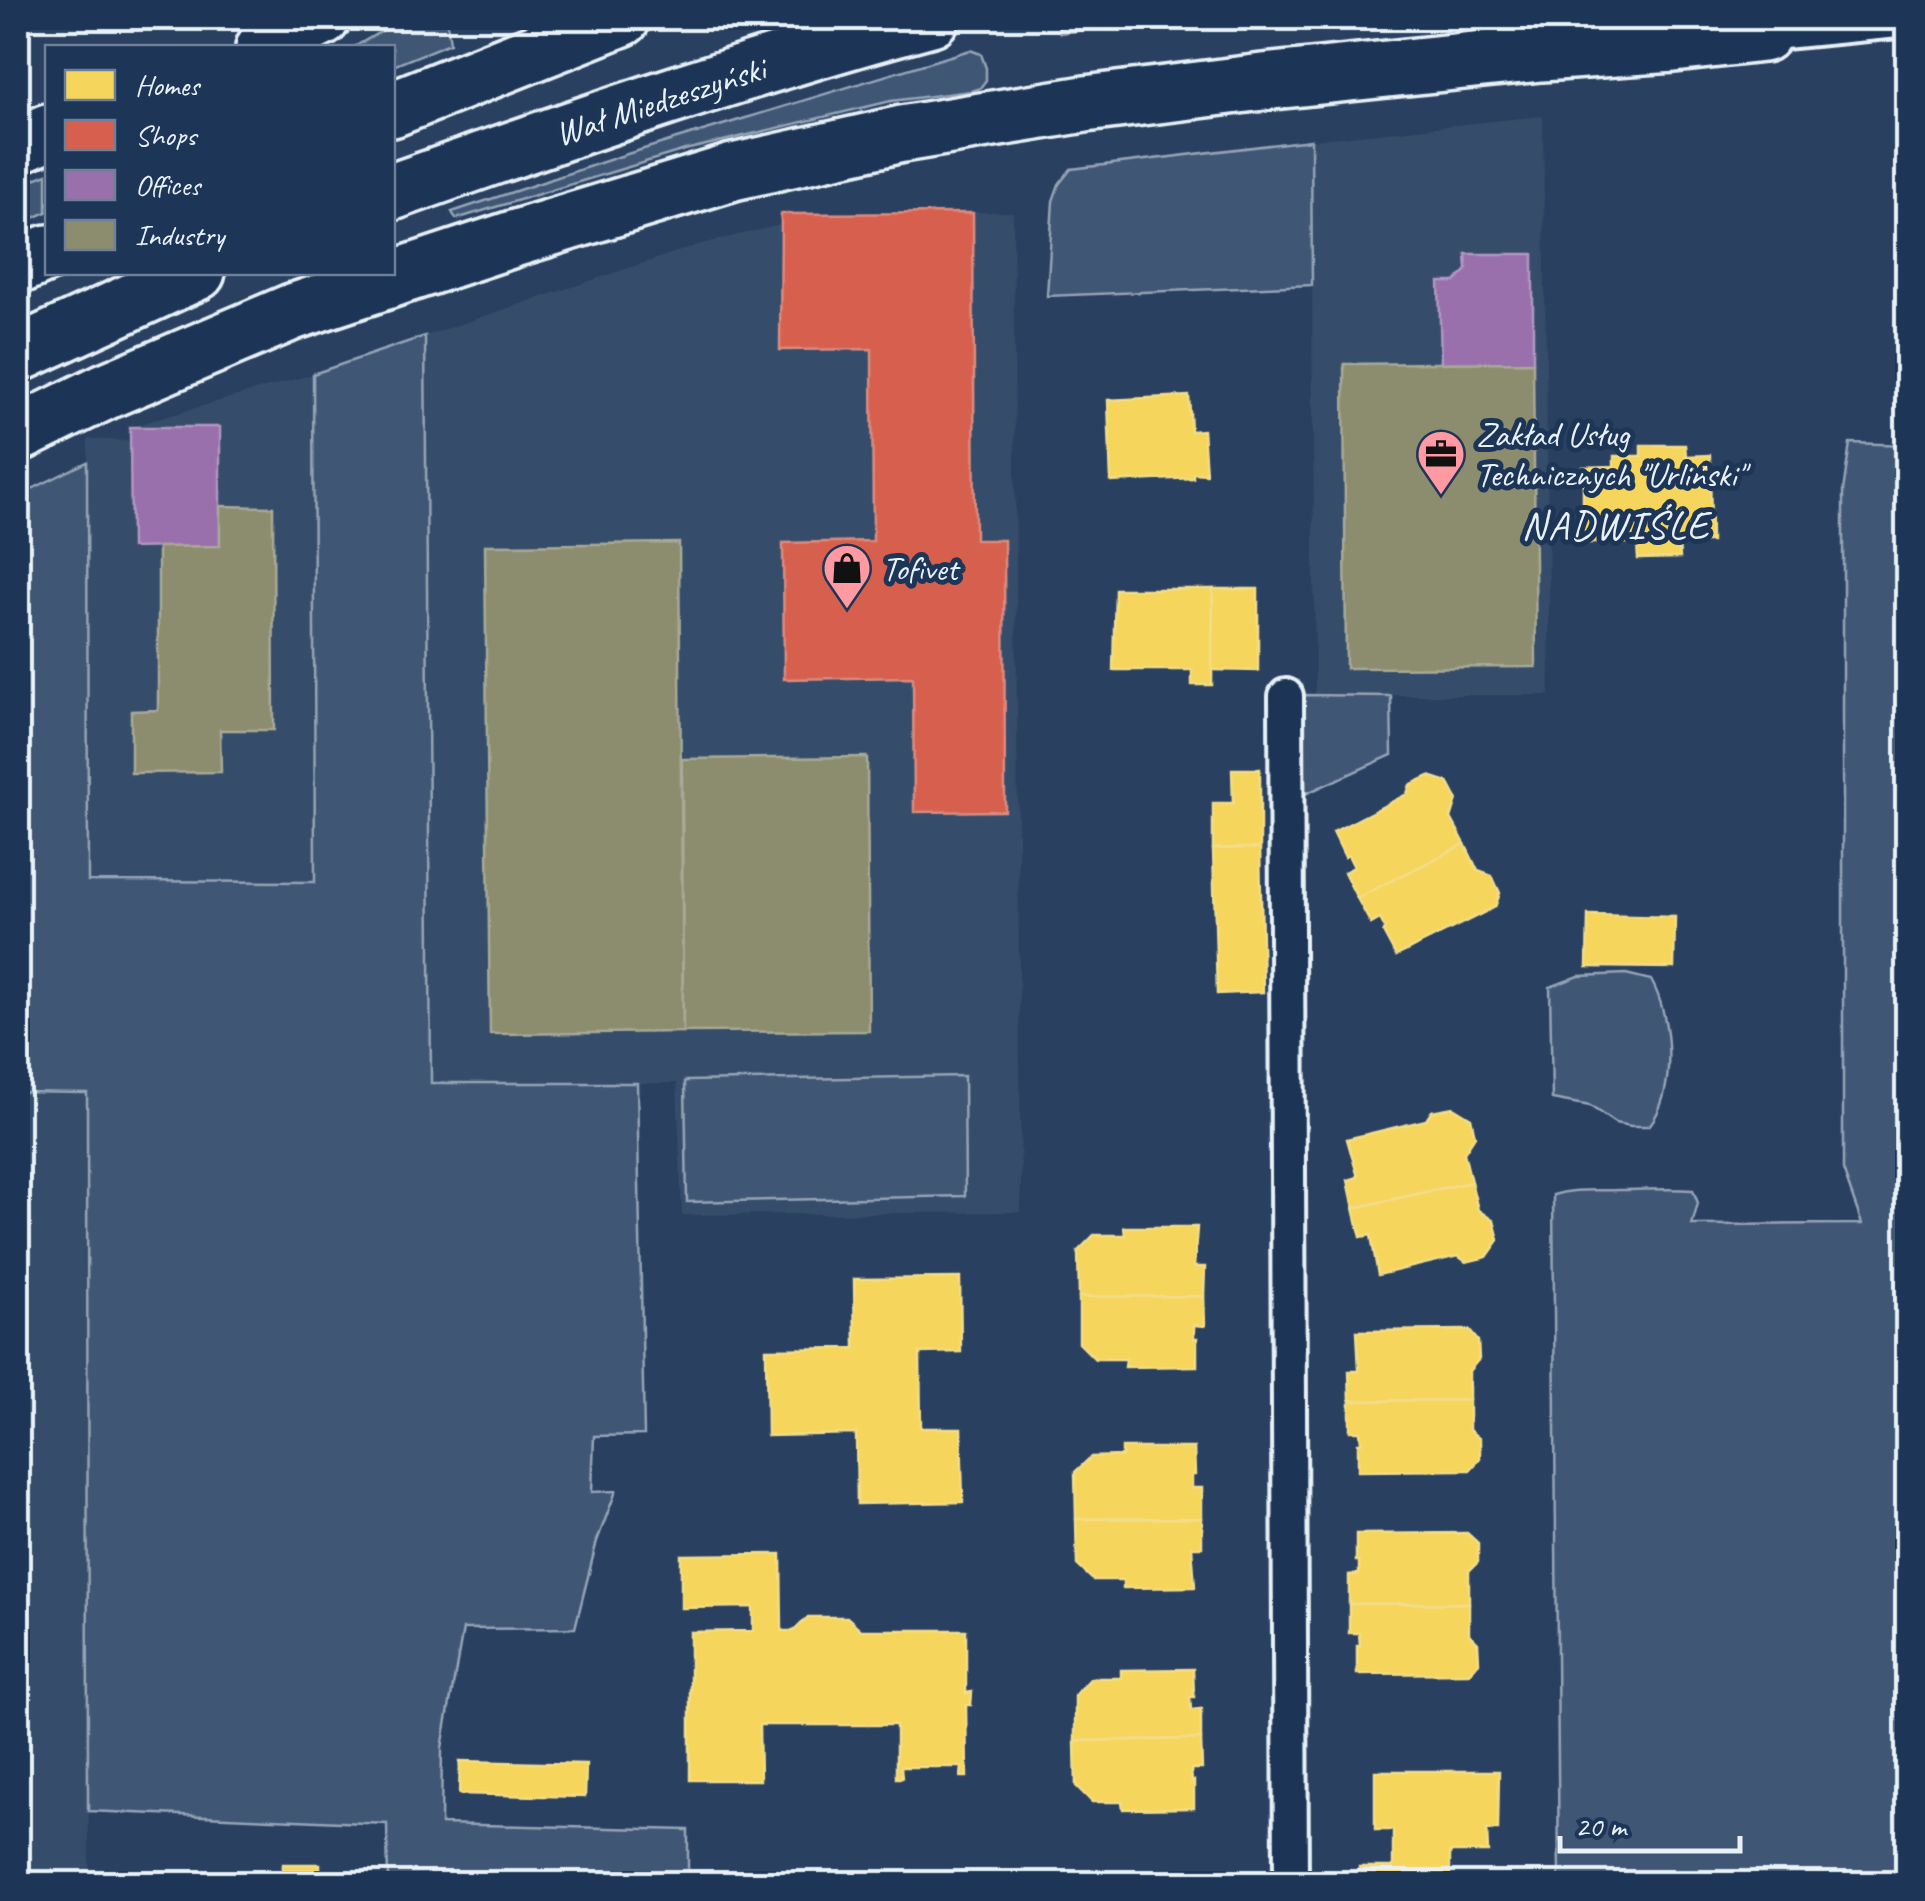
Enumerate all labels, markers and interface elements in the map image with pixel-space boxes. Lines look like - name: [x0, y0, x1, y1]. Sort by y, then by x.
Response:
- street label: Wał Miedzeszyński: [549, 44, 775, 156]
- legend: [45, 45, 395, 275]
- text: Homes: [135, 66, 202, 104]
- text: Shops: [135, 116, 199, 154]
- text: Offices: [135, 166, 203, 204]
- text: Industry: [135, 216, 227, 254]
- place label: Zakład Usług Technicznych "Urliński": [1476, 412, 1751, 497]
- office icon: Zakład Usług Technicznych "Urliński": [1415, 428, 1467, 496]
- district label: NADWIŚLE: [1522, 500, 1713, 550]
- shop icon: Tofivet: [821, 542, 873, 610]
- place label: Tofivet: [882, 546, 961, 591]
- scale bar: [1560, 1791, 1740, 1853]
- text: 20 m: [1575, 1807, 1628, 1845]

